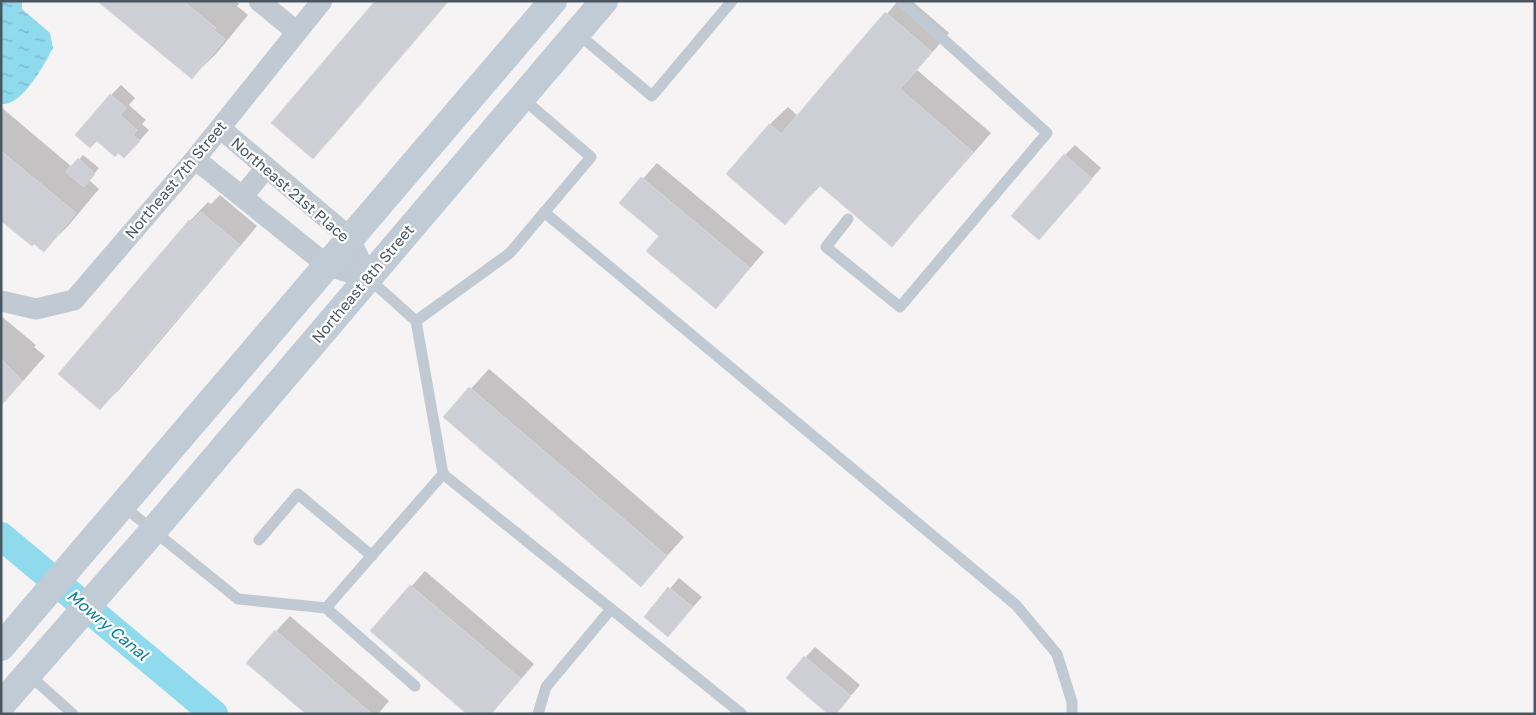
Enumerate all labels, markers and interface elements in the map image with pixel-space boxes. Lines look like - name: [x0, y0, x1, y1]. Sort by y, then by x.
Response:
- street label: Northeast 7th Street: [121, 117, 230, 242]
- street label: Northeast 21st Place: [228, 133, 353, 246]
- street label: Northeast 8th Street: [307, 220, 417, 346]
- water label: Mowry Canal: [63, 585, 153, 665]

